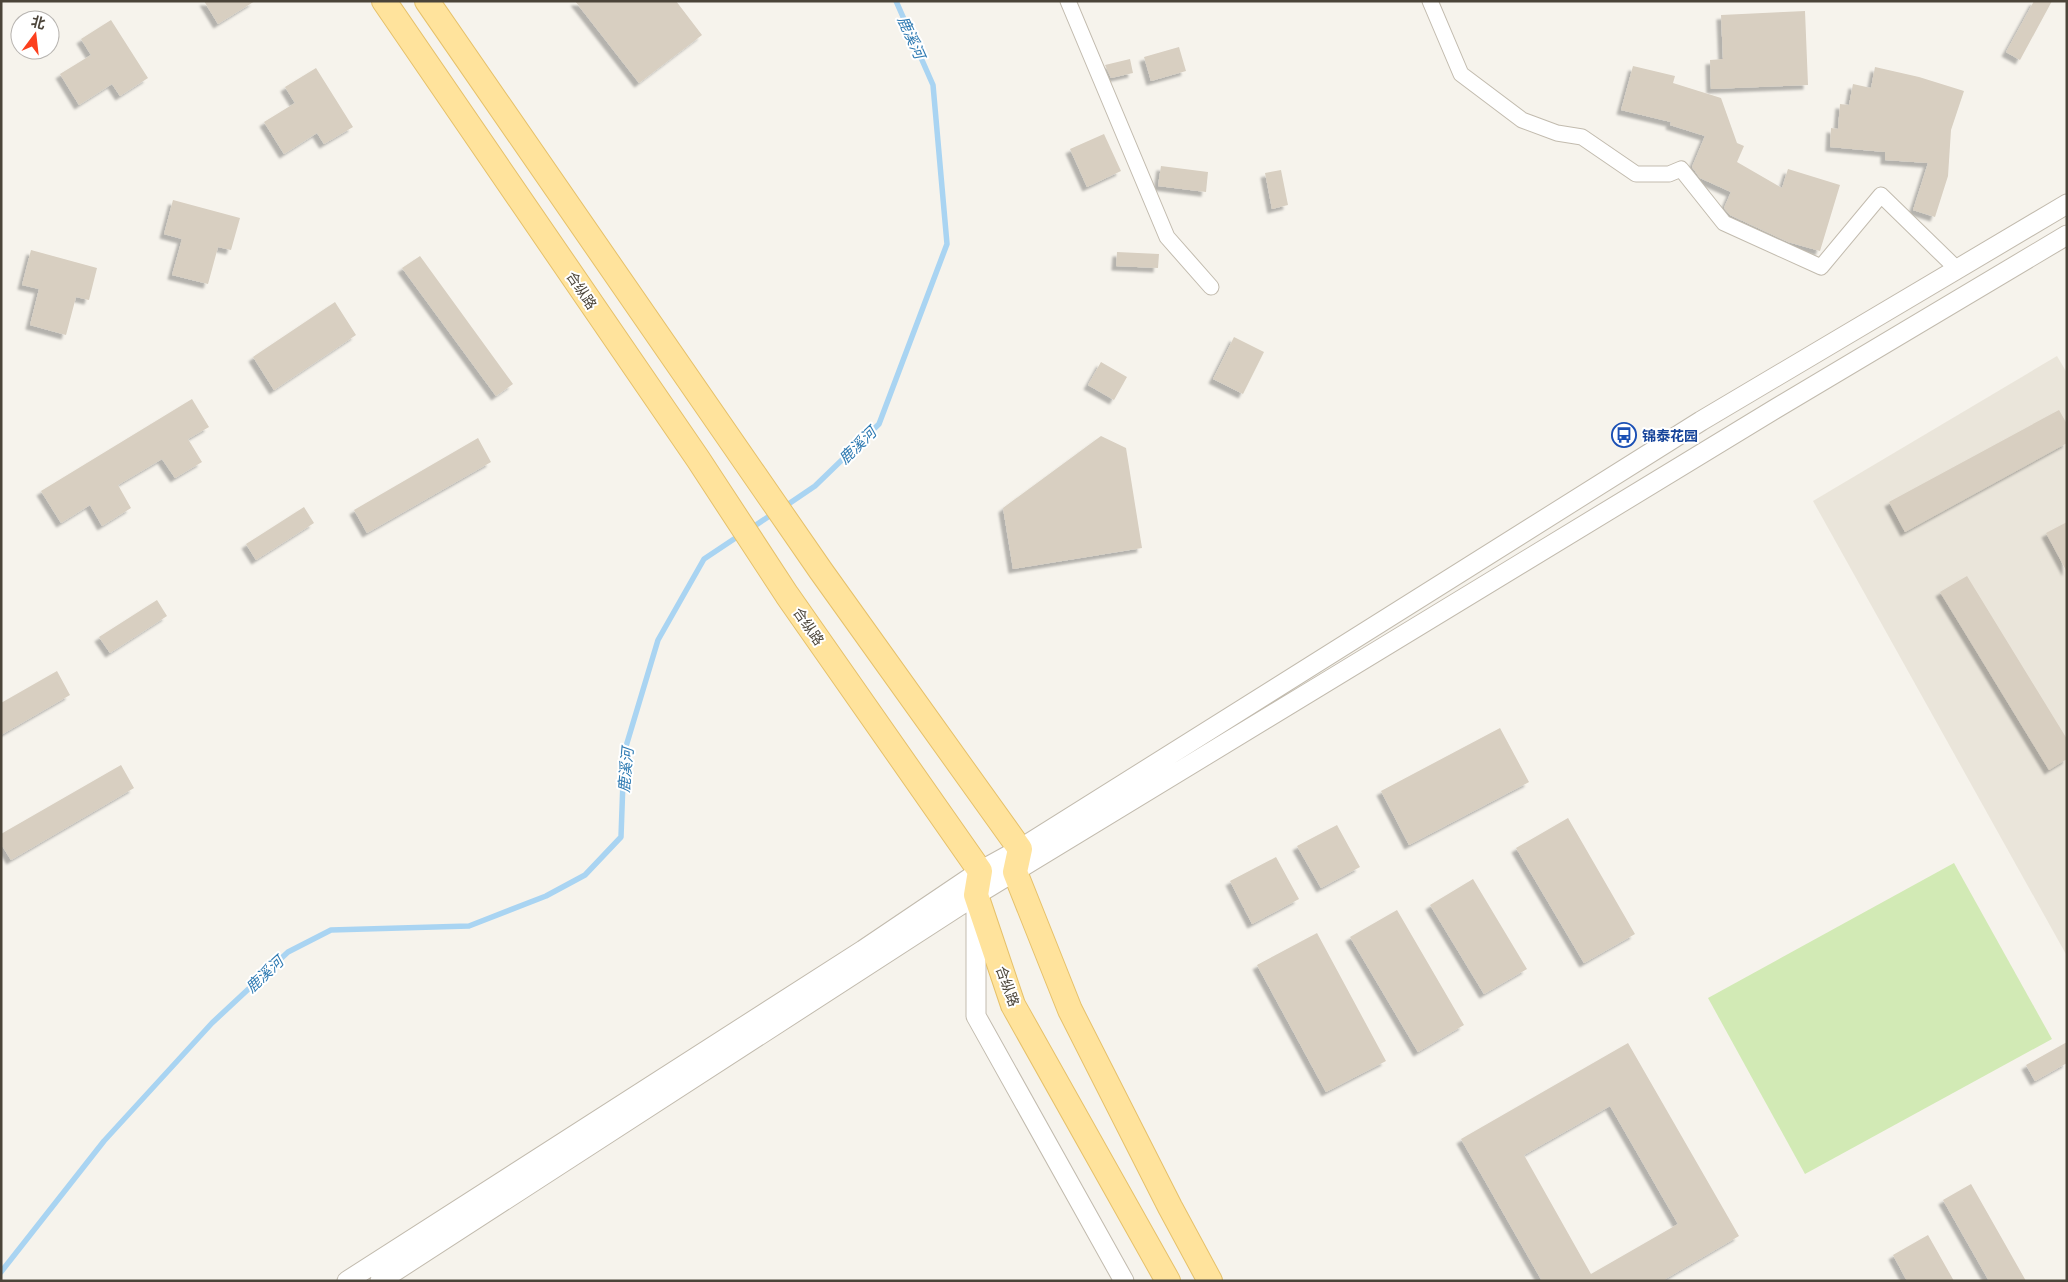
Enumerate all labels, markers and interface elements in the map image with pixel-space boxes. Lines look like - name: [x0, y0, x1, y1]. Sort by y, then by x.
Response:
- north arrow: [10, 10, 60, 60]
- text: 北: [29, 11, 48, 33]
- water label: 鹿溪河: [894, 12, 932, 64]
- street label: 合纵路: [562, 267, 602, 313]
- water label: 鹿溪河: [834, 420, 882, 468]
- bus stop icon: 锦泰花园: [1611, 422, 1637, 448]
- place label: 锦泰花园: [1642, 426, 1698, 445]
- street label: 合纵路: [789, 603, 829, 649]
- water label: 鹿溪河: [613, 744, 637, 793]
- water label: 鹿溪河: [241, 949, 289, 997]
- street label: 合纵路: [992, 963, 1024, 1009]

